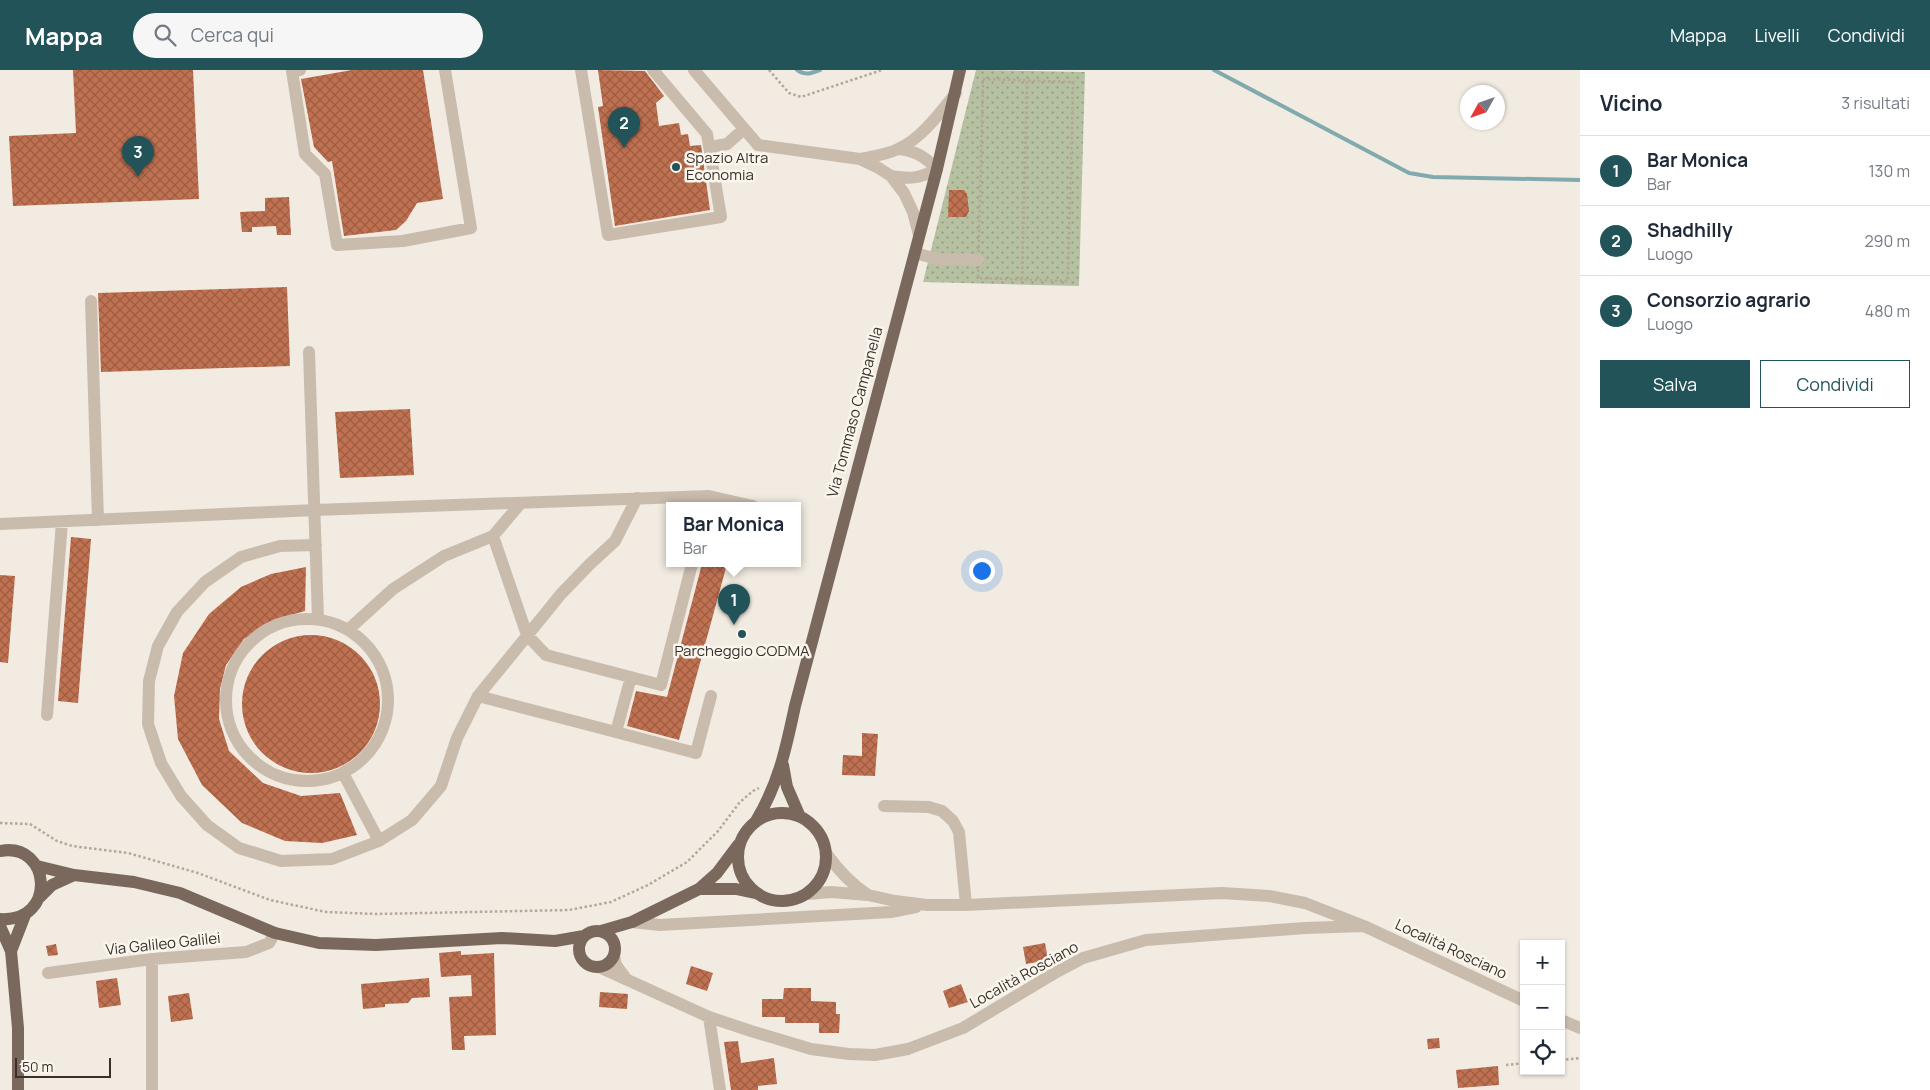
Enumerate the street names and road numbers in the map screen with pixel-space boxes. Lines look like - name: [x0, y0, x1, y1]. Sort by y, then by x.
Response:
- street label: Via Tommaso Campanella: [822, 324, 887, 499]
- street label: Località Rosciano: [1392, 913, 1511, 984]
- street label: Via Galileo Galilei: [105, 927, 221, 960]
- street label: Località Rosciano: [966, 936, 1082, 1013]

